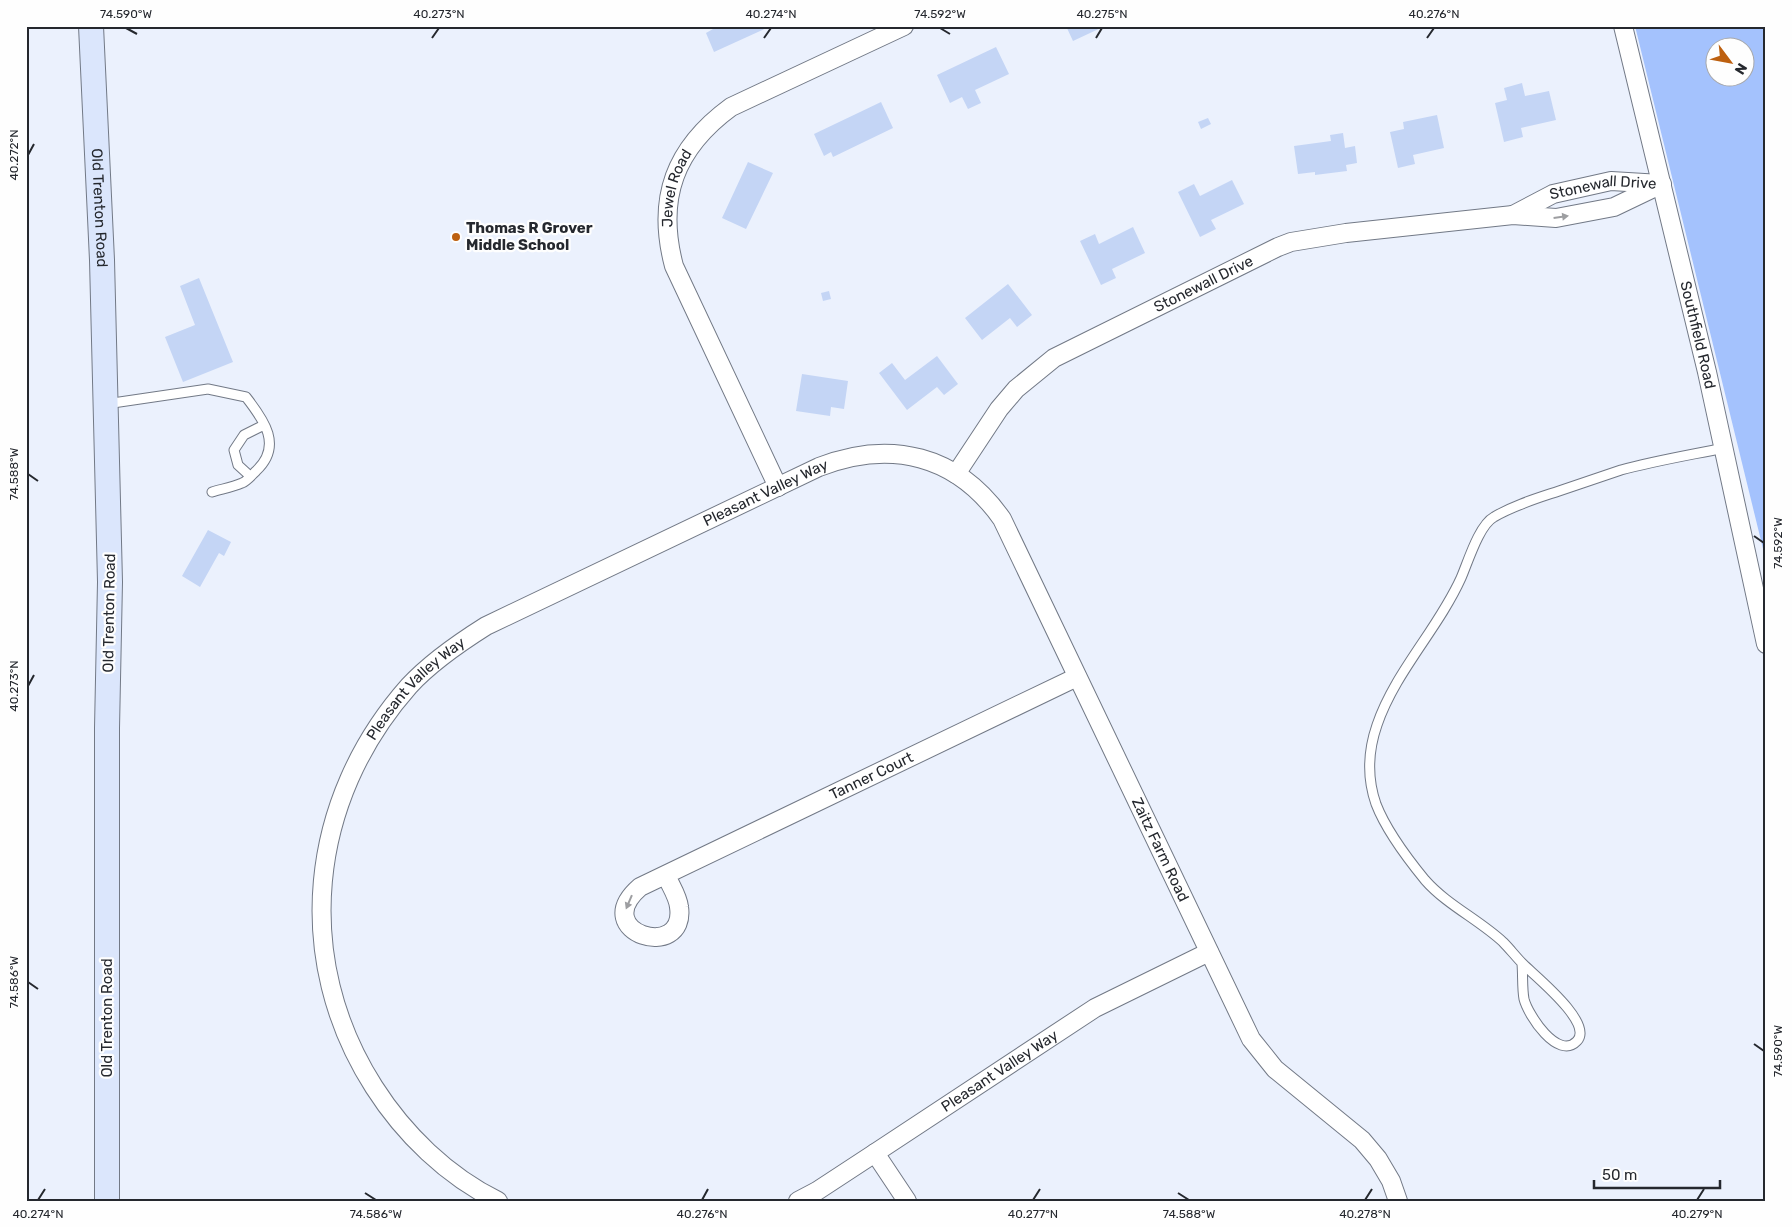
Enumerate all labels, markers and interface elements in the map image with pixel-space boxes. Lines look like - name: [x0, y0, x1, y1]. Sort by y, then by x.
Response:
- text: 74.590°W: [100, 7, 152, 21]
- text: 40.273°N: [413, 7, 465, 21]
- text: 40.274°N: [745, 7, 797, 21]
- text: 74.592°W: [914, 7, 966, 21]
- text: 40.275°N: [1076, 7, 1128, 21]
- text: 40.276°N: [1409, 7, 1459, 21]
- north arrow: [1704, 38, 1754, 88]
- text: N: [1731, 60, 1750, 77]
- text: 40.272°N: [7, 129, 21, 181]
- street label: Jewel Road: [658, 146, 696, 227]
- street label: Old Trenton Road: [88, 148, 111, 268]
- street label: Stonewall Drive: [1548, 172, 1657, 204]
- one-way arrow: [1554, 213, 1570, 221]
- place label: Thomas R Grover Middle School: [466, 219, 593, 254]
- marker: Thomas R Grover Middle School: [450, 231, 462, 243]
- street label: Stonewall Drive: [1151, 252, 1256, 316]
- street label: Southfield Road: [1676, 279, 1719, 391]
- text: 74.588°W: [7, 447, 21, 500]
- street label: Pleasant Valley Way: [700, 455, 830, 530]
- text: 74.592°W: [1771, 517, 1785, 569]
- street label: Old Trenton Road: [99, 553, 119, 673]
- street label: Pleasant Valley Way: [363, 633, 468, 743]
- text: 40.273°N: [7, 660, 21, 712]
- street label: Tanner Court: [827, 748, 916, 804]
- street label: Zaitz Farm Road: [1128, 795, 1193, 904]
- one-way arrow: [624, 895, 632, 909]
- text: 74.586°W: [7, 955, 21, 1008]
- street label: Old Trenton Road: [98, 958, 116, 1078]
- text: 74.590°W: [1771, 1025, 1785, 1077]
- street label: Pleasant Valley Way: [938, 1026, 1061, 1116]
- scale bar: [1594, 1157, 1721, 1189]
- text: 50 m: [1602, 1166, 1637, 1184]
- text: 40.274°N: [12, 1207, 64, 1221]
- text: 74.586°W: [350, 1207, 403, 1221]
- text: 40.276°N: [677, 1207, 727, 1221]
- text: 40.277°N: [1008, 1207, 1058, 1221]
- text: 74.588°W: [1163, 1207, 1216, 1221]
- text: 40.278°N: [1339, 1207, 1391, 1221]
- text: 40.279°N: [1671, 1207, 1723, 1221]

